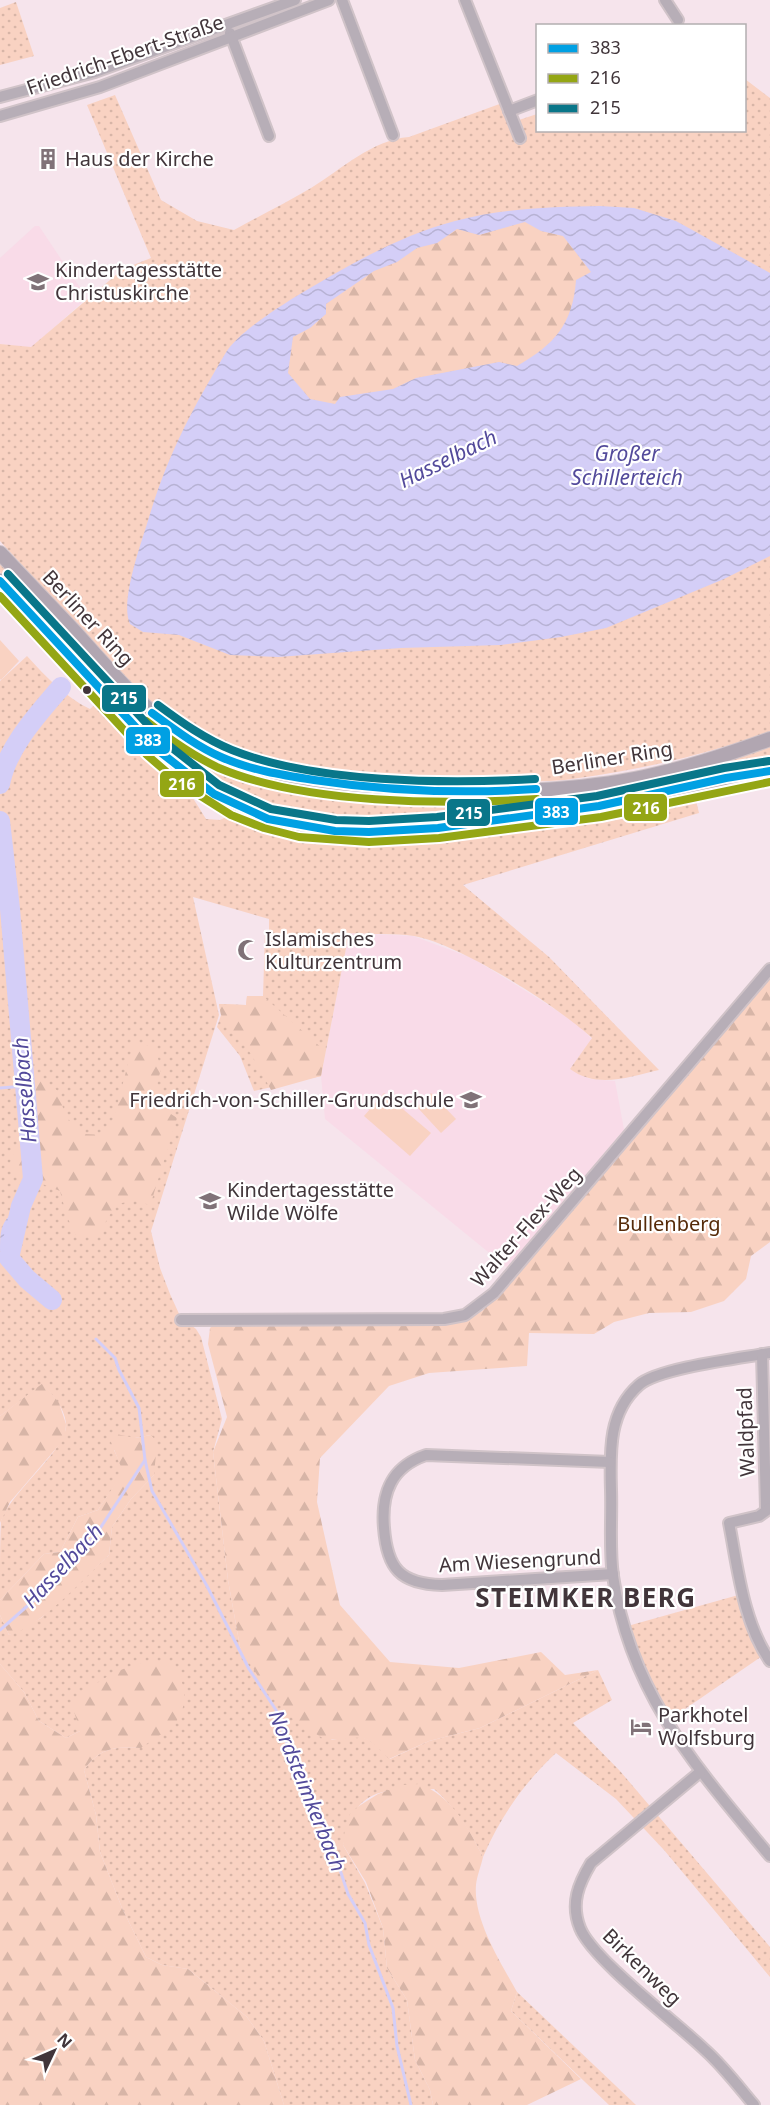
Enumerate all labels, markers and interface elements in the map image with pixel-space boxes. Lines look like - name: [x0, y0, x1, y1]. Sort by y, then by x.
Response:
- street label: Friedrich-Ebert-Straße: [23, 8, 227, 101]
- legend: [536, 24, 746, 132]
- text: 383: [590, 35, 621, 59]
- text: 216: [590, 65, 621, 89]
- text: 215: [590, 95, 621, 119]
- place label: Haus der Kirche: [65, 145, 214, 172]
- building icon: Haus der Kirche: [36, 147, 60, 171]
- place label: Kindertagesstätte Christuskirche: [55, 256, 222, 306]
- school or university icon: Kindertagesstätte Christuskirche: [26, 270, 50, 294]
- water label: Hasselbach: [394, 422, 501, 494]
- water label: Großer Schillerteich: [571, 439, 683, 491]
- street label: Berliner Ring: [37, 564, 140, 672]
- unlabelled marker: [81, 684, 93, 696]
- line badge: 215: [101, 684, 147, 713]
- text: 215: [110, 687, 138, 709]
- line badge: 383: [125, 726, 171, 755]
- text: 383: [134, 729, 162, 751]
- street label: Berliner Ring: [549, 735, 674, 780]
- line badge: 216: [159, 770, 205, 798]
- text: 216: [168, 773, 196, 795]
- line badge: 216: [623, 793, 668, 822]
- line badge: 383: [534, 797, 579, 826]
- text: 216: [632, 797, 660, 819]
- line badge: 215: [446, 798, 491, 827]
- text: 383: [542, 801, 570, 823]
- text: 215: [455, 802, 483, 824]
- place label: Islamisches Kulturzentrum: [265, 925, 402, 975]
- mosque icon: Islamisches Kulturzentrum: [236, 938, 260, 962]
- water label: Hasselbach: [5, 1036, 43, 1144]
- place label: Friedrich-von-Schiller-Grundschule: [129, 1086, 454, 1113]
- school or university icon: Friedrich-von-Schiller-Grundschule: [459, 1088, 483, 1112]
- street label: Walter-Flex-Weg: [464, 1161, 587, 1293]
- place label: Kindertagesstätte Wilde Wölfe: [227, 1176, 394, 1226]
- school or university icon: Kindertagesstätte Wilde Wölfe: [198, 1189, 222, 1213]
- park label: Bullenberg: [617, 1210, 721, 1237]
- street label: Waldpfad: [730, 1387, 761, 1477]
- water label: Hasselbach: [16, 1517, 109, 1614]
- street label: Am Wiesengrund: [438, 1543, 602, 1578]
- district label: STEIMKER BERG: [475, 1579, 697, 1615]
- place label: Parkhotel Wolfsburg: [658, 1701, 755, 1751]
- water label: Nordsteimkerbach: [263, 1706, 353, 1875]
- hotel icon: Parkhotel Wolfsburg: [629, 1715, 653, 1739]
- street label: Birkenweg: [597, 1922, 688, 2011]
- north arrow: [24, 2021, 84, 2081]
- text: N: [52, 2028, 77, 2053]

